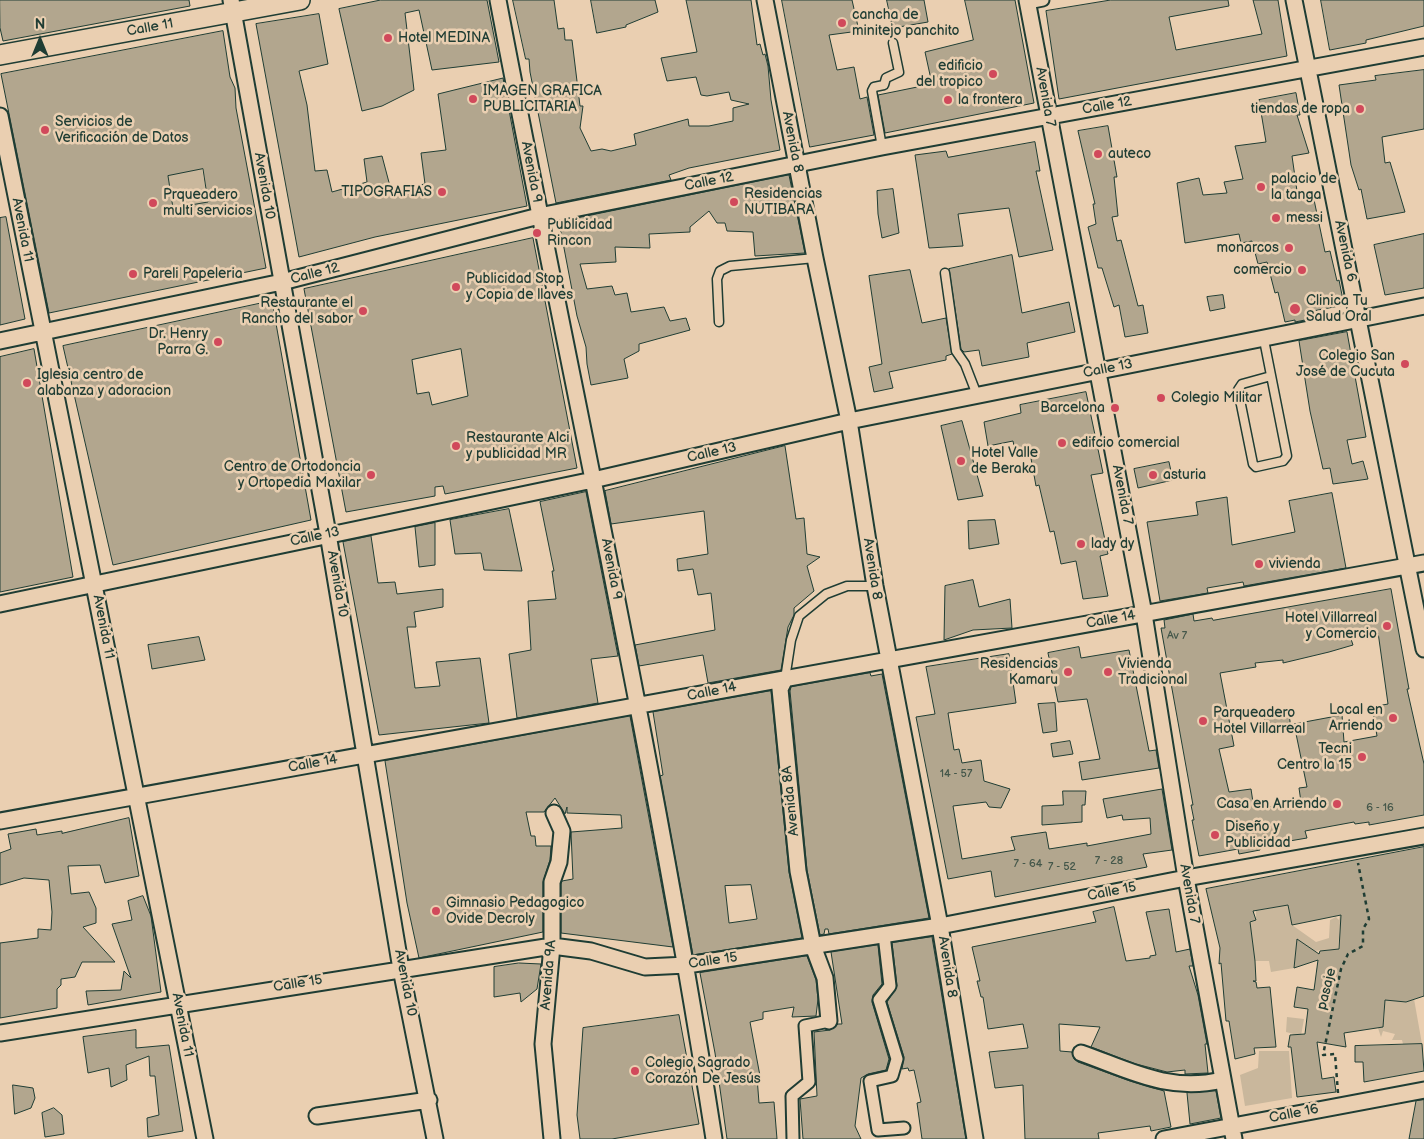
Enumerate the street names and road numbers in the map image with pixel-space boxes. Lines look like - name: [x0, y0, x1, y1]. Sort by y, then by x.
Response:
- street label: Calle 11: [125, 16, 175, 40]
- street label: Avenida 7: [1031, 66, 1059, 128]
- street label: Calle 12: [1081, 93, 1133, 119]
- street label: Avenida 8: [778, 110, 806, 174]
- street label: Avenida 9: [517, 140, 545, 204]
- street label: Avenida 10: [250, 151, 278, 221]
- street label: Calle 12: [683, 169, 735, 195]
- street label: Avenida 11: [8, 197, 36, 263]
- street label: Avenida 6: [1330, 219, 1360, 283]
- street label: Calle 12: [289, 260, 341, 288]
- street label: Calle 13: [1082, 356, 1134, 382]
- street label: Calle 13: [686, 439, 738, 467]
- street label: Avenida 7: [1108, 464, 1136, 526]
- street label: Calle 13: [289, 524, 341, 550]
- street label: Avenida 9: [597, 537, 625, 601]
- street label: Avenida 8: [859, 537, 885, 601]
- street label: Avenida 10: [323, 549, 351, 619]
- street label: Avenida 11: [89, 594, 117, 660]
- street label: Calle 14: [1085, 607, 1137, 633]
- street label: Calle 14: [686, 679, 738, 705]
- street label: Calle 14: [287, 751, 339, 777]
- street label: Avenida 8A: [779, 765, 803, 837]
- street label: Avenida 7: [1175, 863, 1203, 925]
- street label: Calle 15: [1086, 879, 1138, 905]
- street label: Avenida 8: [934, 935, 960, 999]
- street label: Avenida 9A: [538, 939, 560, 1011]
- street label: Avenida 10: [390, 948, 420, 1018]
- street label: Calle 15: [687, 949, 739, 973]
- street label: pasaje: [1314, 966, 1340, 1012]
- street label: Calle 15: [272, 972, 324, 996]
- street label: Avenida 11: [168, 992, 196, 1058]
- street label: Calle 16: [1268, 1101, 1320, 1127]

